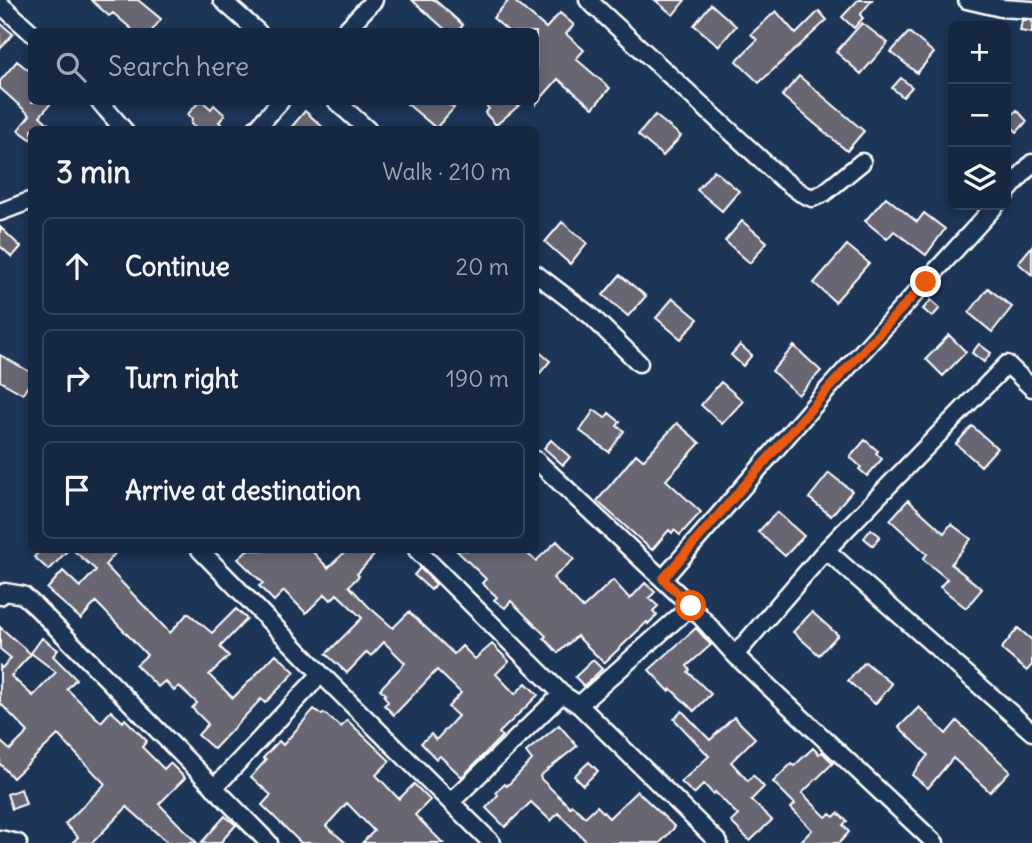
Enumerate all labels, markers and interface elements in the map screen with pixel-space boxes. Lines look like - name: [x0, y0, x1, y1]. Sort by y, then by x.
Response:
- map controls: [948, 21, 1011, 210]
- button: +: [948, 21, 1011, 84]
- search box: [28, 28, 539, 105]
- icon: search: [52, 48, 90, 86]
- text: Search here: [108, 50, 249, 83]
- button: −: [948, 84, 1011, 147]
- button: layers: [948, 147, 1011, 210]
- text: 3 min: [56, 153, 131, 191]
- text: Walk · 210 m: [382, 157, 511, 186]
- icon: ahead: [58, 247, 96, 285]
- text: Continue: [125, 250, 230, 283]
- text: 20 m: [456, 252, 509, 281]
- route end: [910, 266, 941, 297]
- icon: right: [58, 359, 96, 397]
- text: Turn right: [125, 362, 238, 395]
- text: 190 m: [446, 364, 509, 393]
- icon: arrive: [58, 471, 96, 509]
- text: Arrive at destination: [125, 474, 361, 507]
- route start: [675, 590, 706, 621]

